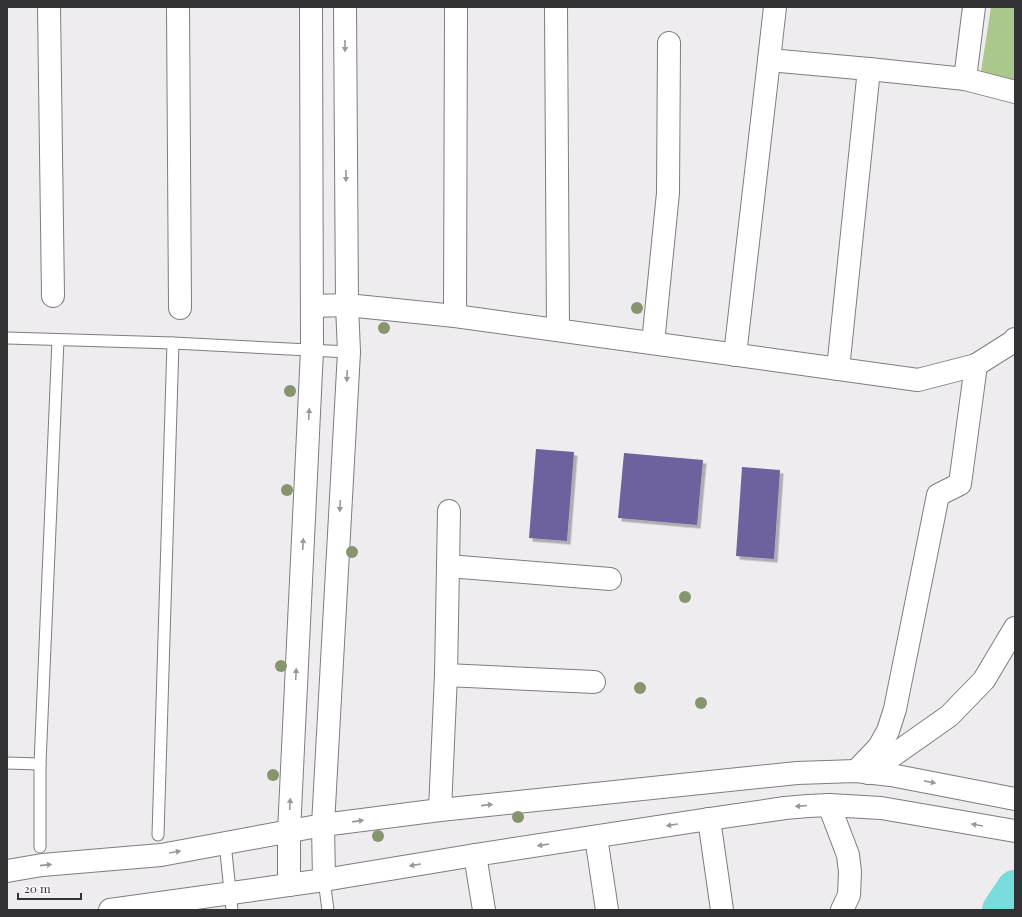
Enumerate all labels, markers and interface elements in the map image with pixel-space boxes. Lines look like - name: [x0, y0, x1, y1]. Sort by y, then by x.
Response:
- one-way arrow: [342, 40, 348, 53]
- one-way arrow: [343, 170, 349, 183]
- one-way arrow: [344, 370, 351, 382]
- one-way arrow: [305, 408, 312, 420]
- one-way arrow: [337, 500, 344, 512]
- one-way arrow: [299, 538, 306, 550]
- one-way arrow: [293, 668, 300, 680]
- one-way arrow: [923, 780, 936, 786]
- one-way arrow: [287, 797, 293, 810]
- one-way arrow: [481, 802, 493, 808]
- one-way arrow: [794, 803, 807, 810]
- one-way arrow: [352, 818, 364, 824]
- one-way arrow: [666, 822, 678, 828]
- one-way arrow: [970, 822, 983, 828]
- one-way arrow: [537, 842, 549, 848]
- one-way arrow: [169, 849, 181, 855]
- one-way arrow: [40, 862, 52, 868]
- one-way arrow: [409, 862, 421, 868]
- scale bar: [18, 875, 81, 901]
- text: 20 m: [24, 880, 51, 896]

